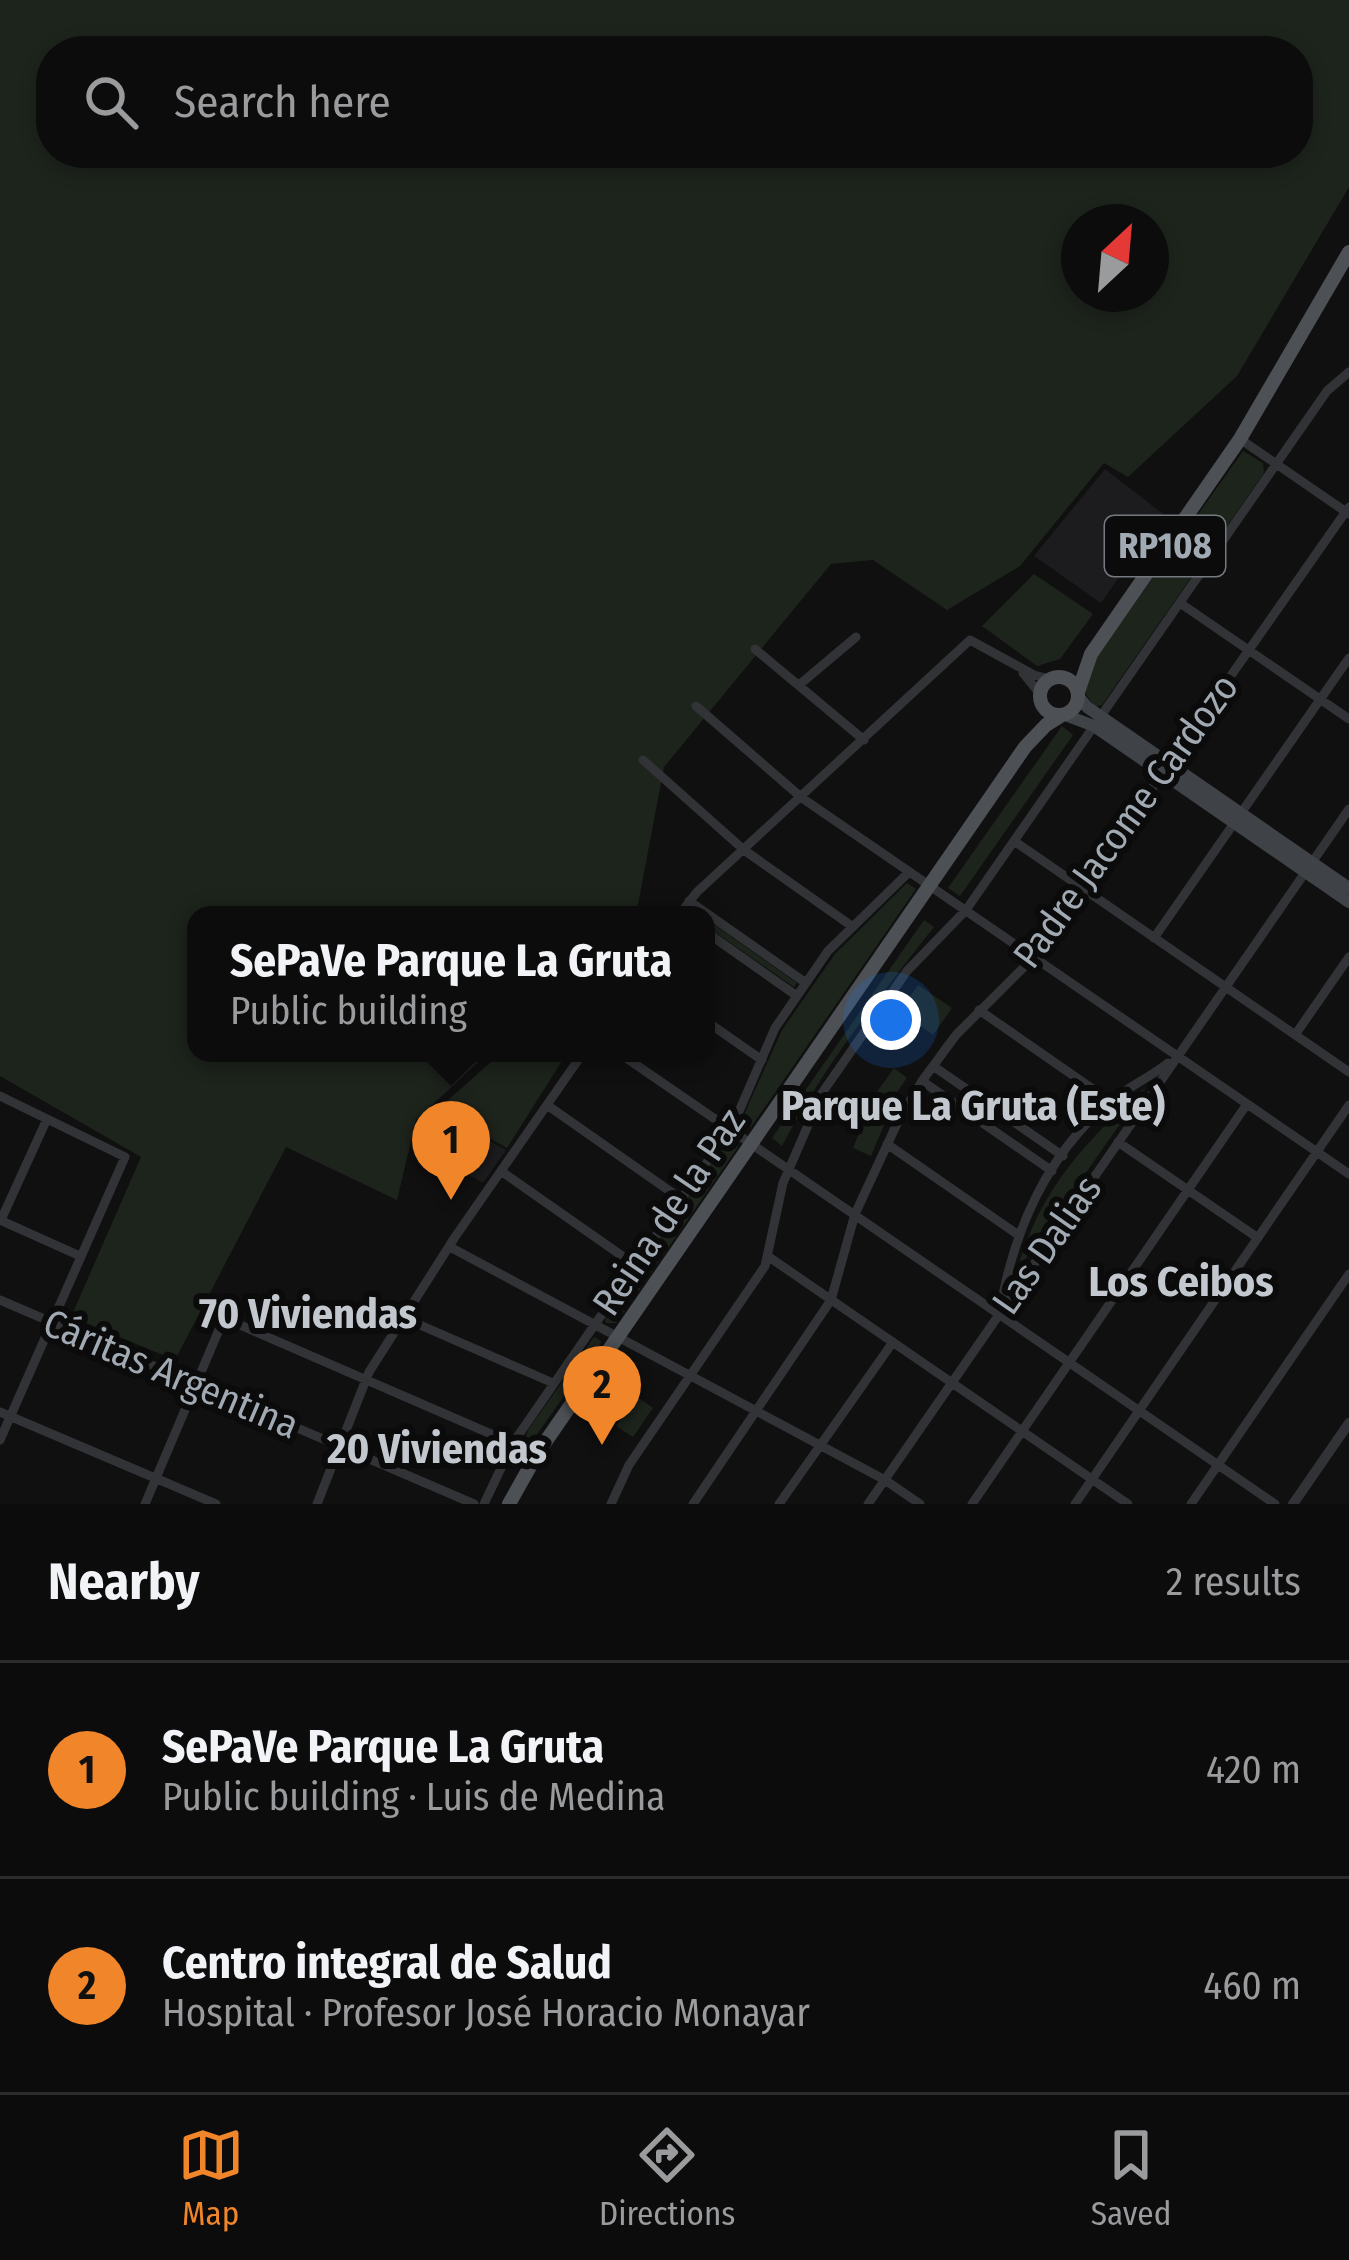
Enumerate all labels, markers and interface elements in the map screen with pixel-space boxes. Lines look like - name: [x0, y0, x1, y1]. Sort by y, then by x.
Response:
- search box: [36, 36, 1313, 168]
- icon: search: [78, 69, 144, 135]
- text: Search here: [174, 75, 391, 129]
- north arrow: [1061, 204, 1169, 312]
- road number: RP108: [1105, 516, 1225, 576]
- street label: Padre Jacome Cardozo: [1004, 665, 1248, 977]
- popup: [187, 906, 715, 1062]
- text: SePaVe Parque La Gruta: [230, 934, 672, 988]
- text: Public building: [230, 988, 467, 1034]
- your location: [861, 990, 921, 1050]
- district label: Parque La Gruta (Este): [781, 1081, 1165, 1131]
- street label: Reina de la Paz: [583, 1100, 755, 1324]
- pin: 1: [412, 1101, 490, 1200]
- street label: Las Dalias: [983, 1167, 1111, 1323]
- district label: Los Ceibos: [1088, 1257, 1274, 1307]
- district label: 70 Viviendas: [199, 1289, 417, 1339]
- street label: Cáritas Argentina: [37, 1300, 305, 1448]
- pin: 2: [563, 1346, 641, 1445]
- district label: 20 Viviendas: [326, 1424, 547, 1474]
- text: Nearby: [48, 1551, 200, 1613]
- text: 2 results: [1166, 1559, 1301, 1605]
- text: SePaVe Parque La Gruta: [162, 1720, 604, 1774]
- text: 1: [79, 1747, 95, 1793]
- text: 420 m: [1206, 1747, 1301, 1793]
- text: Public building · Luis de Medina: [162, 1774, 665, 1820]
- text: Centro integral de Salud: [162, 1936, 612, 1990]
- text: 2: [78, 1963, 96, 2009]
- text: 460 m: [1203, 1963, 1301, 2009]
- text: Hospital · Profesor José Horacio Monayar: [162, 1990, 810, 2036]
- tab: Map: [178, 2122, 244, 2234]
- tab: Directions: [599, 2122, 735, 2234]
- tab: Saved: [1091, 2122, 1171, 2234]

